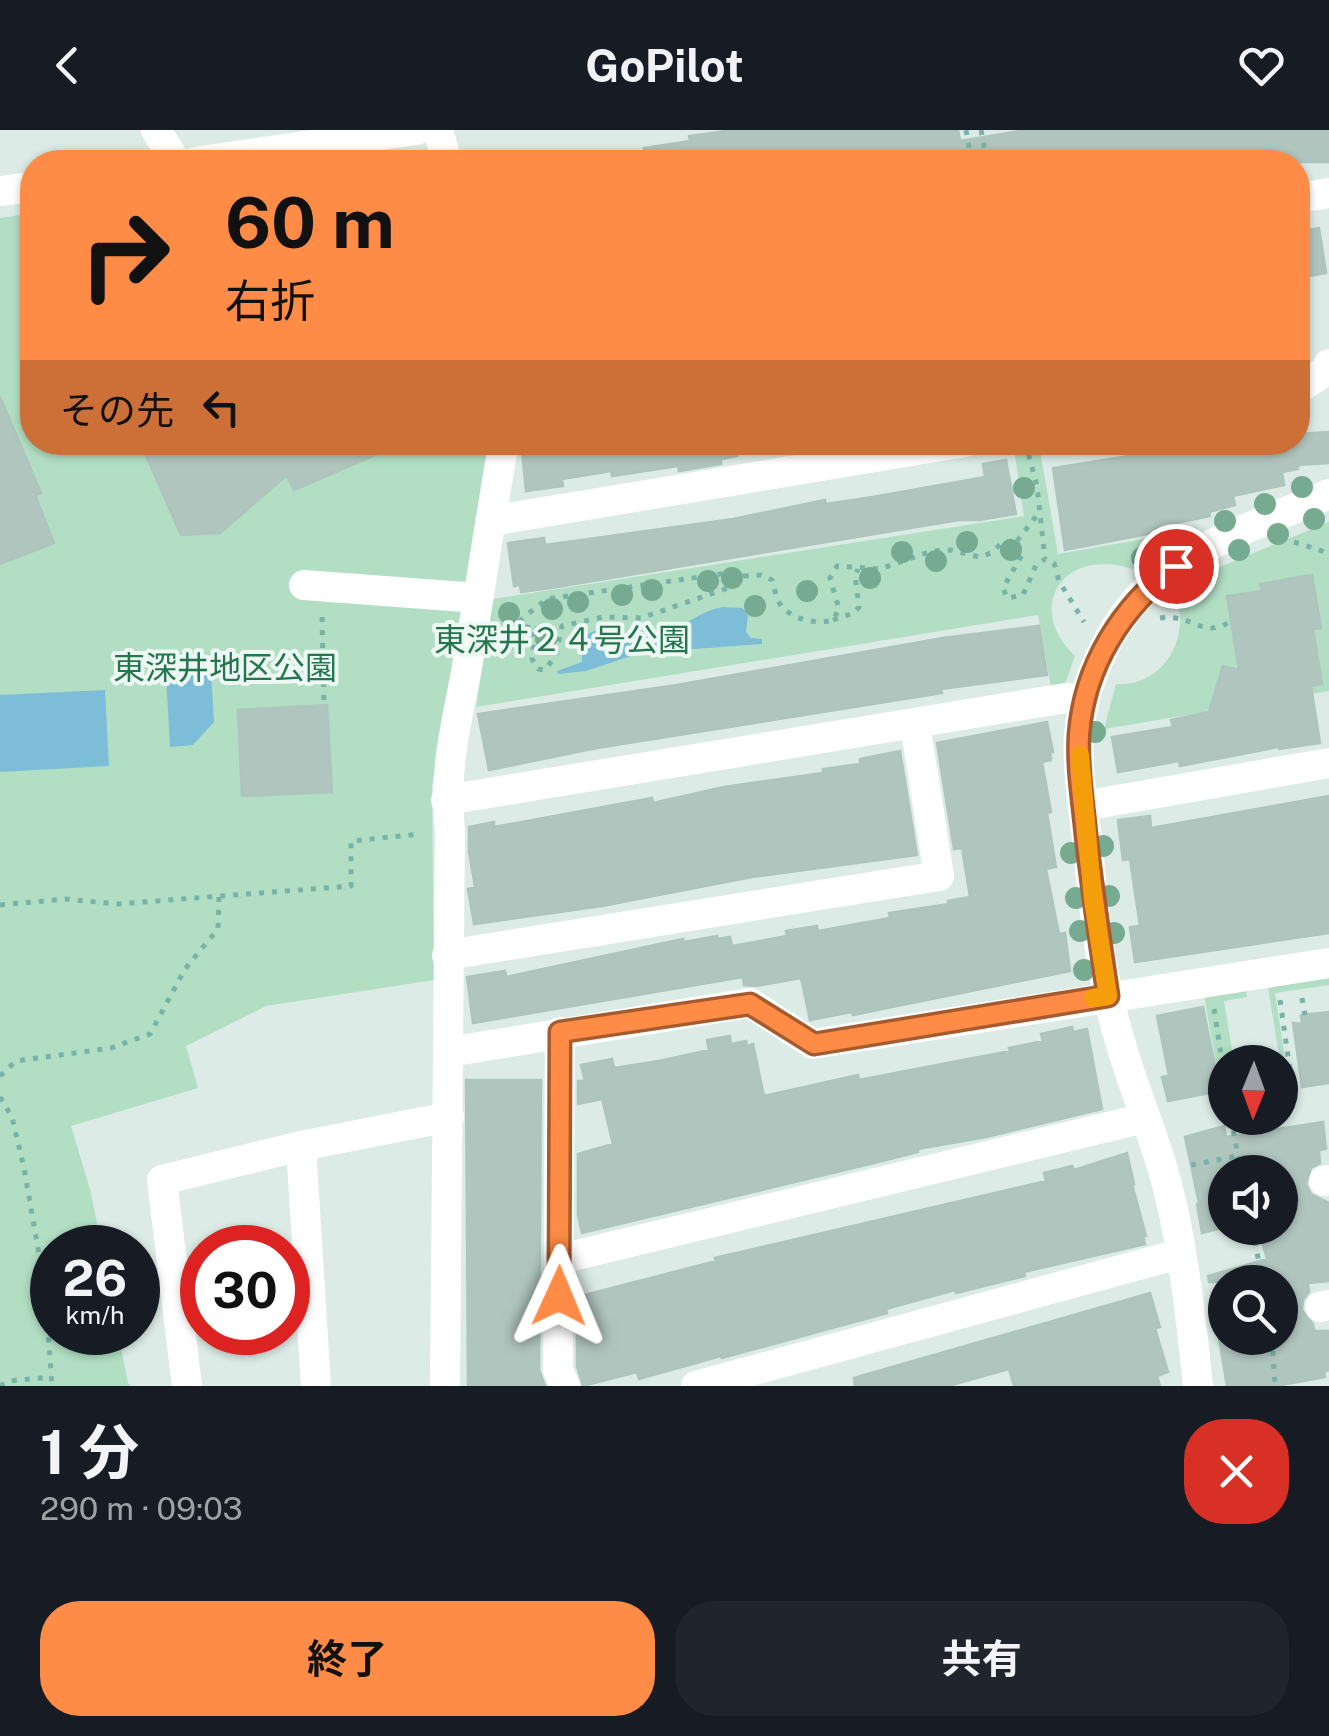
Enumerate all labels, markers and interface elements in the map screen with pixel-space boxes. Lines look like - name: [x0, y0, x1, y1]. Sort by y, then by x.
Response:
- icon: back: [40, 38, 95, 93]
- icon: heart: [1234, 38, 1289, 93]
- text: GoPilot: [585, 39, 744, 92]
- text: 60 m: [225, 181, 395, 264]
- icon: right: [60, 190, 190, 320]
- text: 右折: [225, 274, 315, 327]
- icon: left: [194, 380, 249, 435]
- text: その先: [60, 388, 174, 433]
- pin: [1134, 524, 1219, 609]
- icon: arrive: [1149, 539, 1204, 594]
- park label: 東深井２４号公園: [434, 621, 690, 658]
- park label: 東深井地区公園: [113, 649, 337, 686]
- north arrow: [1208, 1045, 1298, 1135]
- map controls: [1208, 1045, 1298, 1355]
- button: sound: [1208, 1155, 1298, 1245]
- speed limit sign: 30: [180, 1225, 310, 1355]
- position arrow: [507, 1244, 611, 1348]
- text: 26: [63, 1248, 127, 1307]
- button: search: [1208, 1265, 1298, 1355]
- text: km/h: [66, 1300, 124, 1330]
- text: 1 分: [40, 1417, 139, 1488]
- button: close: [1184, 1419, 1289, 1524]
- text: 290 m · 09:03: [40, 1490, 243, 1527]
- button: 終了: [40, 1601, 655, 1716]
- button: 共有: [675, 1601, 1289, 1716]

